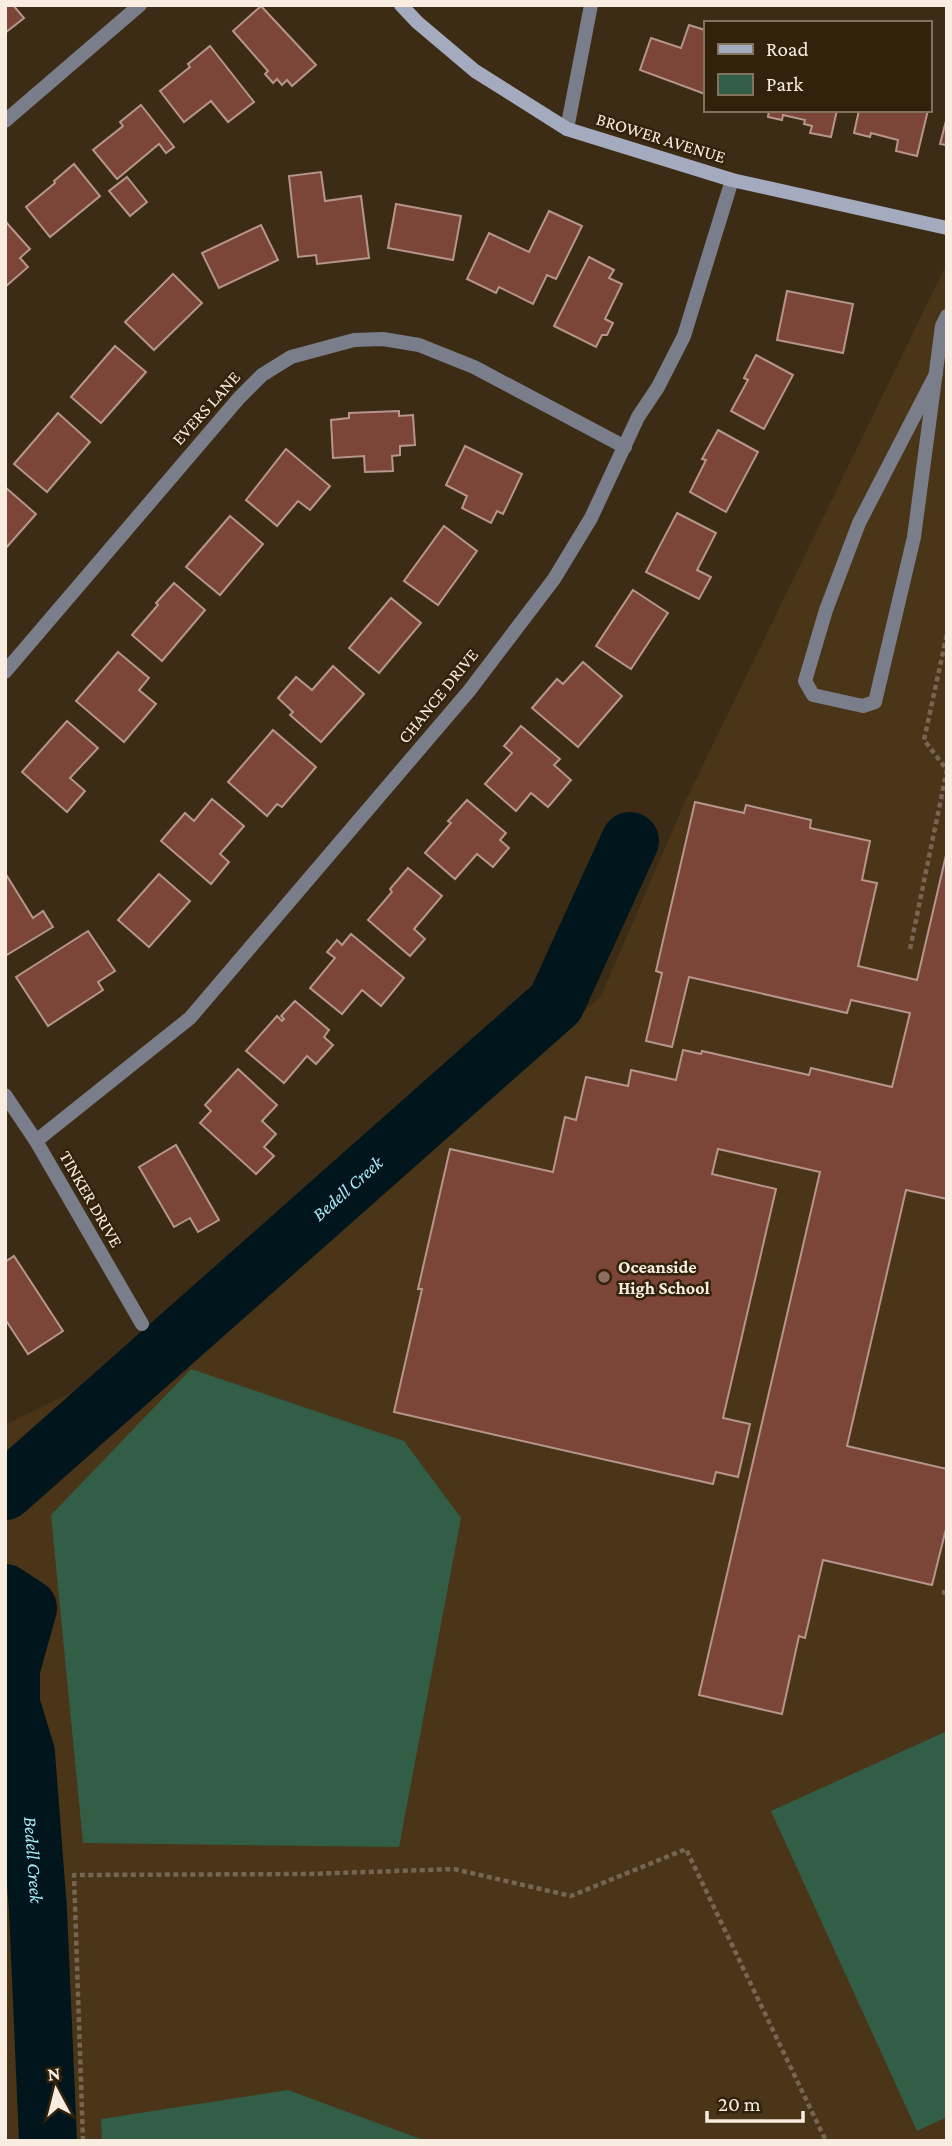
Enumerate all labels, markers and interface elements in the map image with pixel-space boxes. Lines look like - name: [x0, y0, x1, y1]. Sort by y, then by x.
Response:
- legend: [704, 21, 931, 112]
- text: Road: [766, 37, 809, 61]
- text: Park: [766, 72, 803, 96]
- street label: BROWER AVENUE: [594, 109, 728, 167]
- street label: EVERS LANE: [168, 367, 244, 449]
- street label: CHANCE DRIVE: [394, 645, 482, 747]
- street label: TINKER DRIVE: [55, 1147, 127, 1251]
- water label: Bedell Creek: [308, 1151, 387, 1225]
- place label: Oceanside High School: [618, 1257, 710, 1298]
- marker: Oceanside High School: [596, 1269, 612, 1285]
- water label: Bedell Creek: [20, 1816, 48, 1904]
- north arrow: [21, 2055, 91, 2125]
- text: N: [46, 2062, 62, 2085]
- scale bar: [707, 2080, 803, 2124]
- text: 20 m: [718, 2092, 761, 2116]

